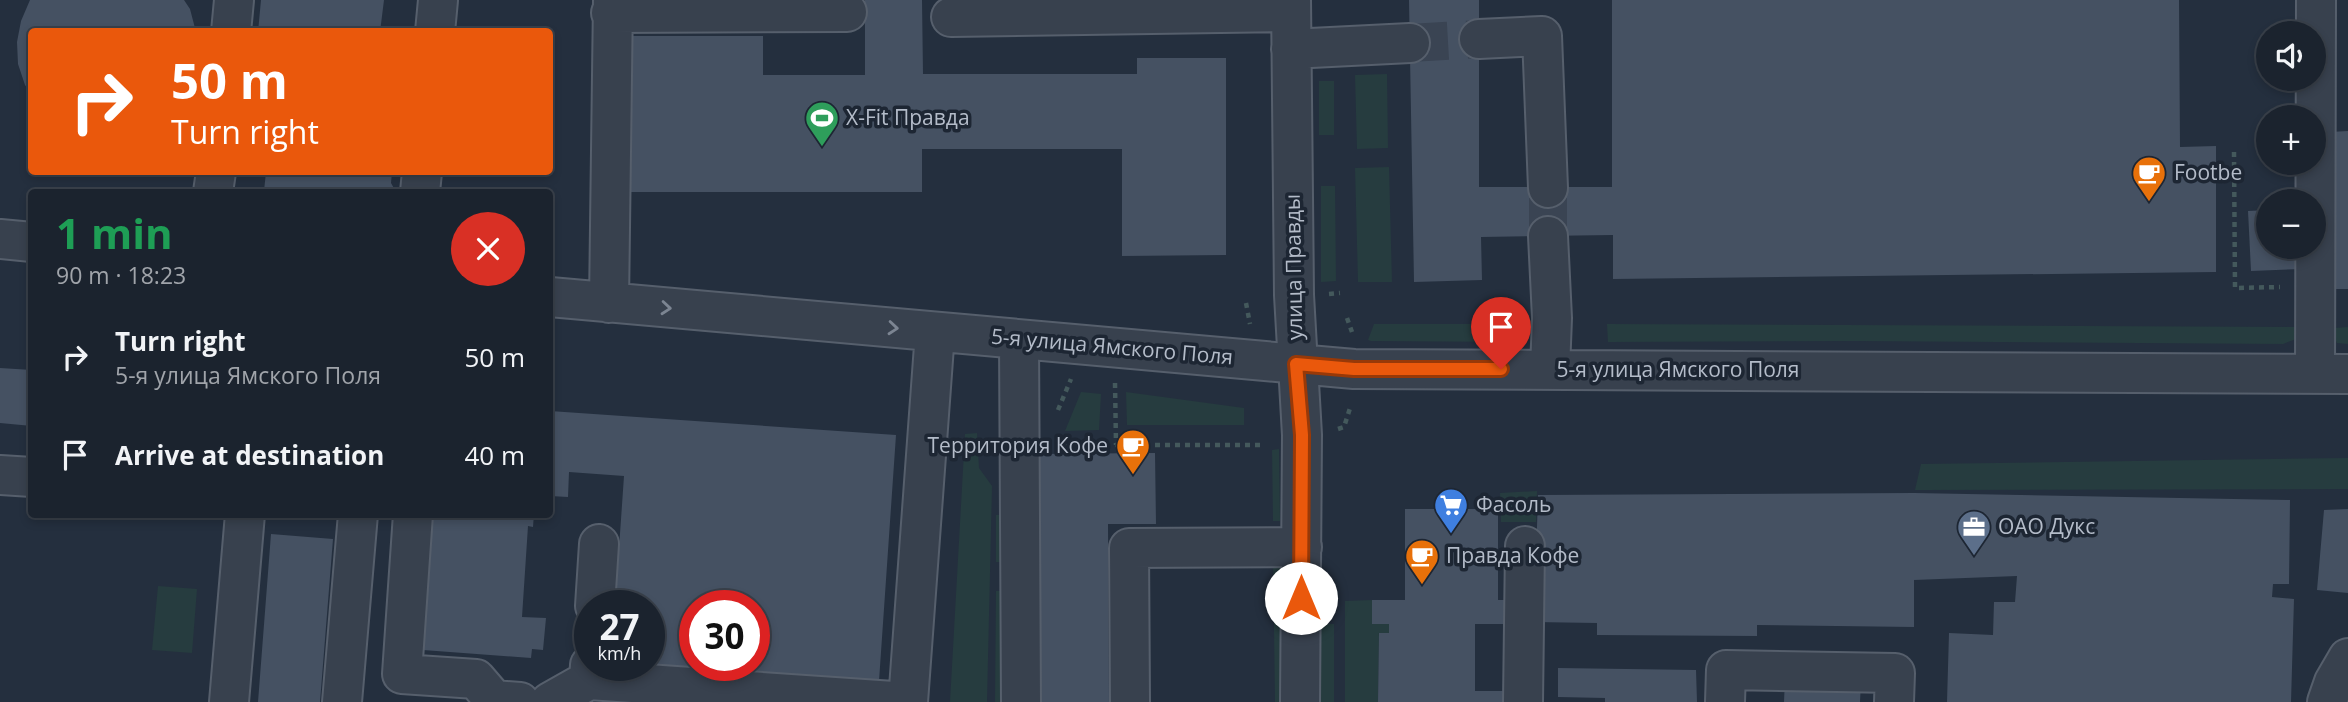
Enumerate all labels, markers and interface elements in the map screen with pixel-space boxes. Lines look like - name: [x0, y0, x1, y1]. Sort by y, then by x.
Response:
- map controls: [2256, 21, 2326, 259]
- button: sound: [2256, 21, 2326, 91]
- text: 50 m: [171, 47, 288, 113]
- icon: right: [56, 56, 147, 147]
- sports icon: X-Fit Правда: [803, 99, 841, 148]
- place label: X-Fit Правда: [846, 103, 970, 131]
- button: +: [2256, 105, 2326, 175]
- text: Turn right: [171, 110, 319, 153]
- cafe icon: Footbe: [2130, 154, 2168, 203]
- place label: Footbe: [2174, 158, 2242, 186]
- button: −: [2256, 189, 2326, 259]
- street label: улица Правды: [1278, 194, 1308, 340]
- text: 1 min: [56, 204, 173, 261]
- button: close: [451, 212, 525, 286]
- text: 90 m · 18:23: [56, 259, 186, 291]
- pin: [1471, 297, 1531, 369]
- one-way arrow: [661, 300, 672, 315]
- icon: arrive: [1482, 308, 1520, 346]
- one-way arrow: [888, 320, 899, 335]
- street label: 5-я улица Ямского Поля: [990, 321, 1234, 371]
- text: Turn right: [115, 323, 246, 359]
- icon: right: [56, 338, 94, 376]
- text: 50 m: [464, 339, 525, 375]
- street label: 5-я улица Ямского Поля: [1557, 355, 1799, 383]
- text: 5-я улица Ямского Поля: [115, 359, 381, 391]
- cafe icon: Территория Кофе: [1114, 427, 1152, 476]
- place label: Территория Кофе: [928, 431, 1108, 459]
- icon: arrive: [56, 436, 94, 474]
- text: Arrive at destination: [115, 437, 384, 473]
- text: 40 m: [464, 437, 525, 473]
- supermarket icon: Фасоль: [1432, 486, 1470, 535]
- place label: Фасоль: [1476, 490, 1552, 518]
- office icon: OAO Дукс: [1955, 508, 1993, 557]
- place label: OAO Дукс: [1998, 512, 2095, 540]
- cafe icon: Правда Кофе: [1403, 537, 1441, 586]
- place label: Правда Кофе: [1446, 541, 1579, 569]
- position arrow: [1264, 561, 1338, 635]
- speed limit sign: 30: [679, 590, 770, 681]
- text: 27: [599, 603, 640, 650]
- text: km/h: [598, 641, 641, 665]

